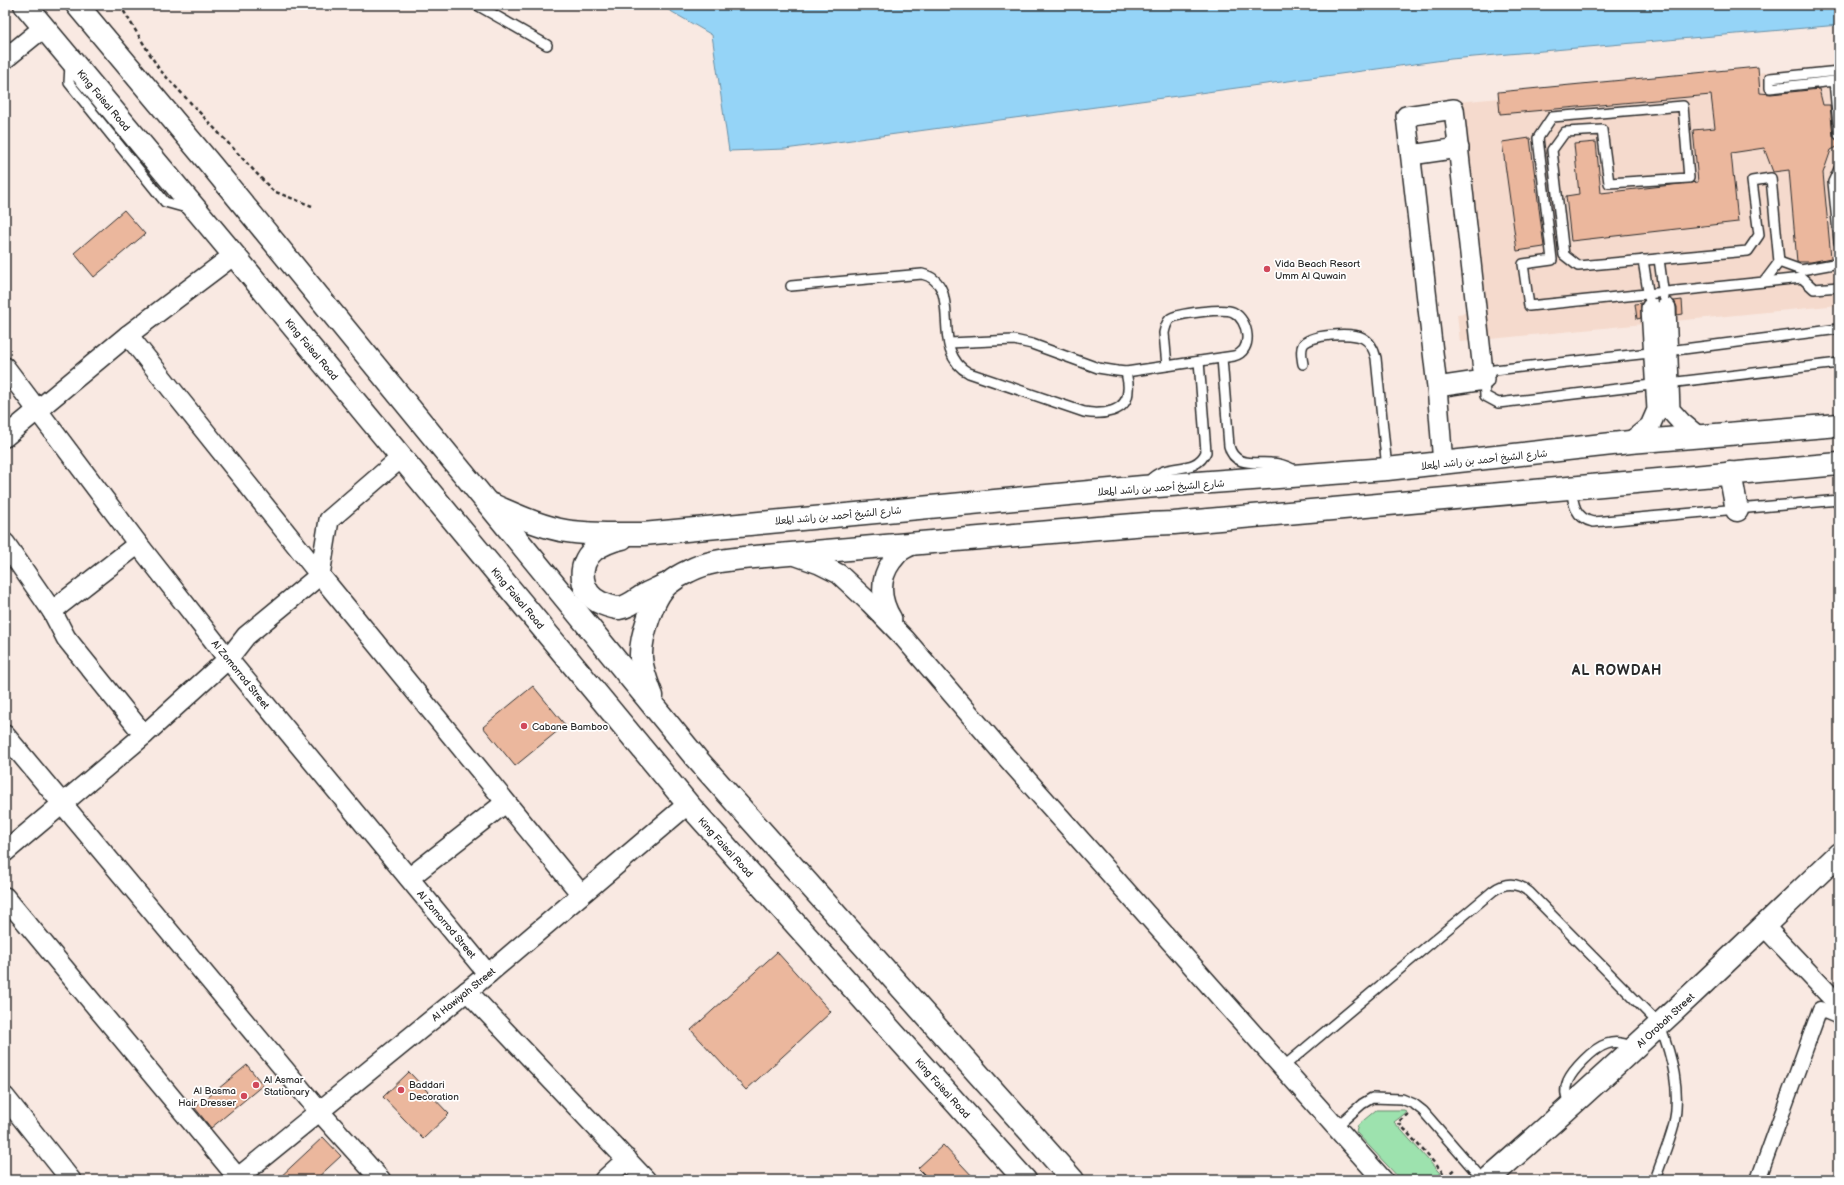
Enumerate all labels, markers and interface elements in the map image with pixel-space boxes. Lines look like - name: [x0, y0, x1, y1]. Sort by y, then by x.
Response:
- street label: King Faisal Road: [74, 68, 133, 134]
- place label: Vida Beach Resort Umm Al Quwain: [1275, 258, 1360, 282]
- marker: Vida Beach Resort Umm Al Quwain: [1262, 264, 1272, 274]
- street label: King Faisal Road: [282, 317, 341, 383]
- street label: شارع الشيخ أحمد بن راشد المعلا: [1420, 447, 1548, 474]
- street label: شارع الشيخ أحمد بن راشد المعلا: [1097, 478, 1225, 499]
- street label: شارع الشيخ أحمد بن راشد المعلا: [774, 504, 902, 529]
- street label: King Faisal Road: [488, 566, 547, 632]
- street label: Al Zomorrod Street: [209, 638, 272, 712]
- district label: AL ROWDAH: [1571, 662, 1662, 679]
- marker: Cabane Bamboo: [519, 721, 529, 731]
- place label: Cabane Bamboo: [532, 721, 609, 733]
- street label: King Faisal Road: [695, 815, 755, 880]
- street label: Al Zomorrod Street: [414, 888, 478, 961]
- street label: Al Hawiyah Street: [429, 965, 498, 1024]
- street label: Al Orobah Street: [1634, 991, 1697, 1051]
- street label: King Faisal Road: [912, 1056, 972, 1121]
- place label: Al Asmar Stationary: [264, 1074, 310, 1098]
- place label: Baddari Decoration: [409, 1079, 459, 1103]
- marker: Al Asmar Stationary: [251, 1080, 261, 1090]
- place label: Al Basma Hair Dresser: [178, 1085, 236, 1109]
- marker: Baddari Decoration: [396, 1085, 406, 1095]
- marker: Al Basma Hair Dresser: [239, 1091, 249, 1101]

